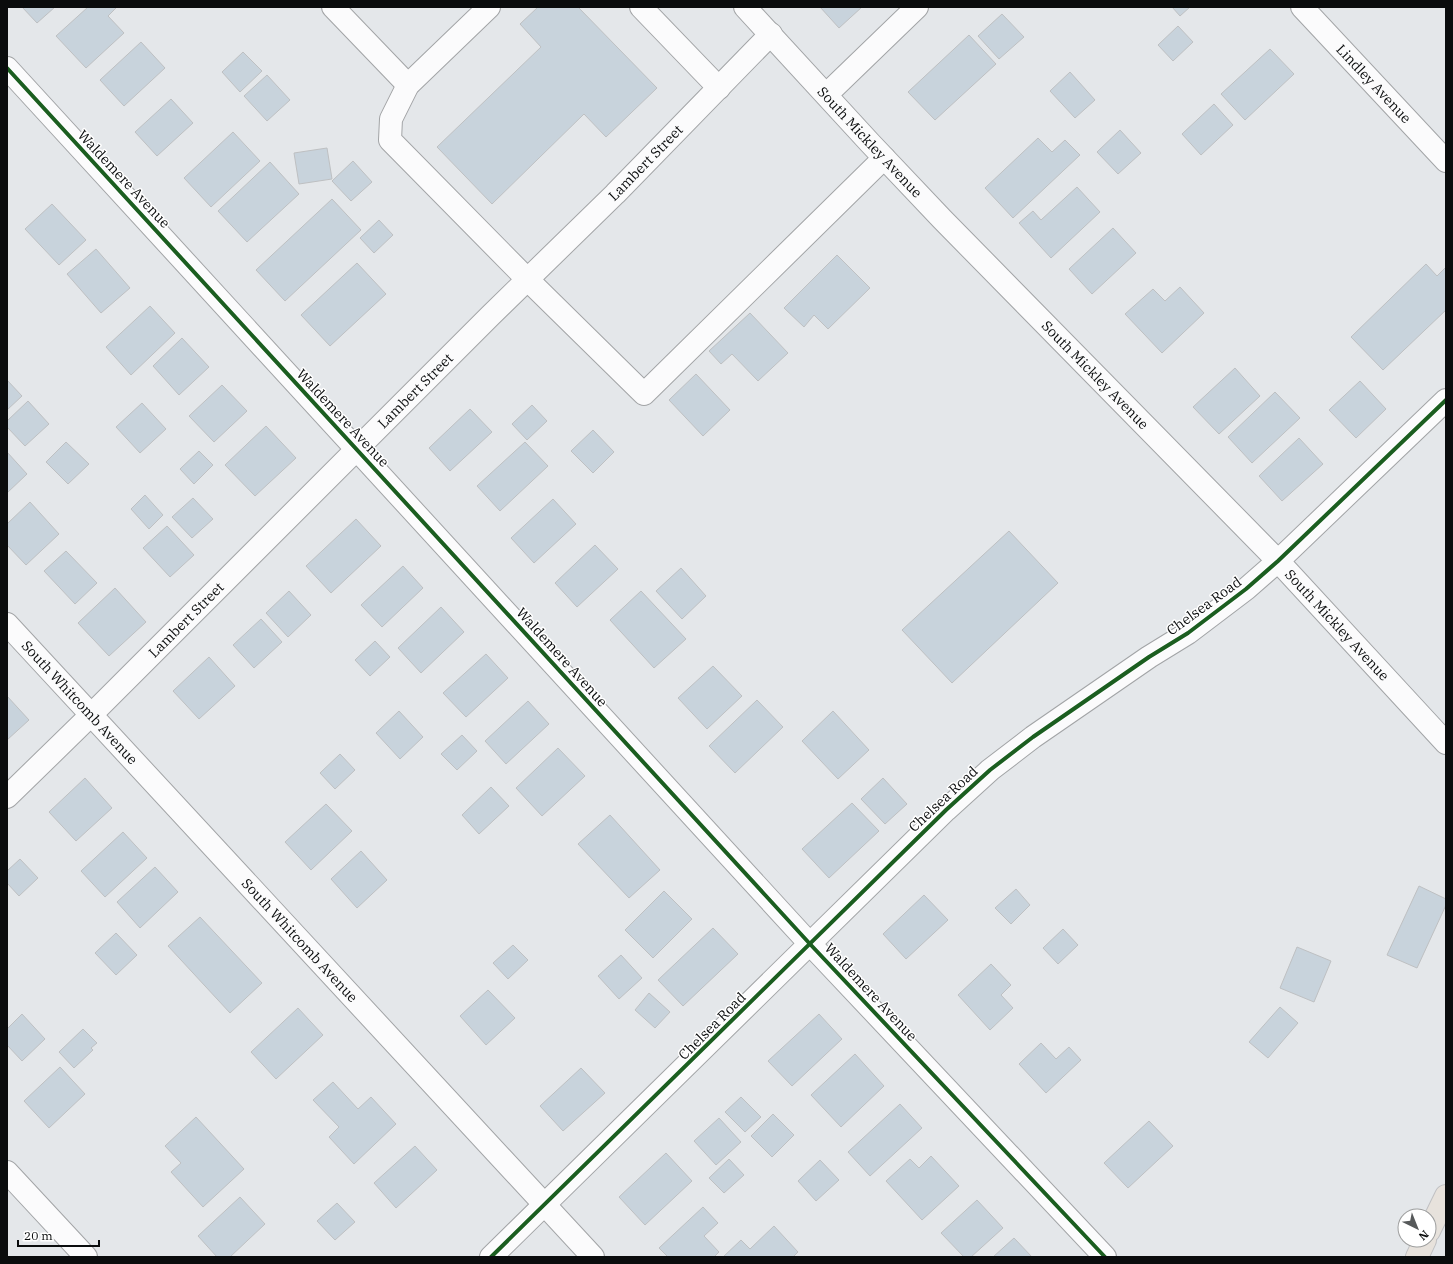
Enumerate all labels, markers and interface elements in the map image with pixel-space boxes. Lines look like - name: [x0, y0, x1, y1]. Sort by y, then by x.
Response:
- street label: Lindley Avenue: [1332, 40, 1415, 127]
- street label: South Mickley Avenue: [814, 83, 926, 201]
- street label: Lambert Street: [604, 121, 687, 205]
- street label: Waldemere Avenue: [74, 126, 174, 232]
- street label: South Mickley Avenue: [1038, 317, 1153, 433]
- street label: Lambert Street: [374, 349, 457, 432]
- street label: Waldemere Avenue: [293, 365, 393, 471]
- street label: South Mickley Avenue: [1281, 565, 1393, 685]
- street label: Chelsea Road: [1163, 572, 1245, 639]
- street label: Lambert Street: [145, 578, 228, 661]
- street label: Waldemere Avenue: [513, 604, 611, 710]
- street label: South Whitcomb Avenue: [18, 637, 142, 768]
- street label: Chelsea Road: [905, 762, 982, 836]
- street label: South Whitcomb Avenue: [238, 874, 362, 1006]
- street label: Waldemere Avenue: [821, 939, 921, 1045]
- street label: Chelsea Road: [674, 988, 750, 1064]
- north arrow: [1397, 1208, 1437, 1248]
- scale bar: [18, 1222, 99, 1248]
- text: N: [1416, 1227, 1432, 1244]
- text: 20 m: [24, 1228, 53, 1243]

